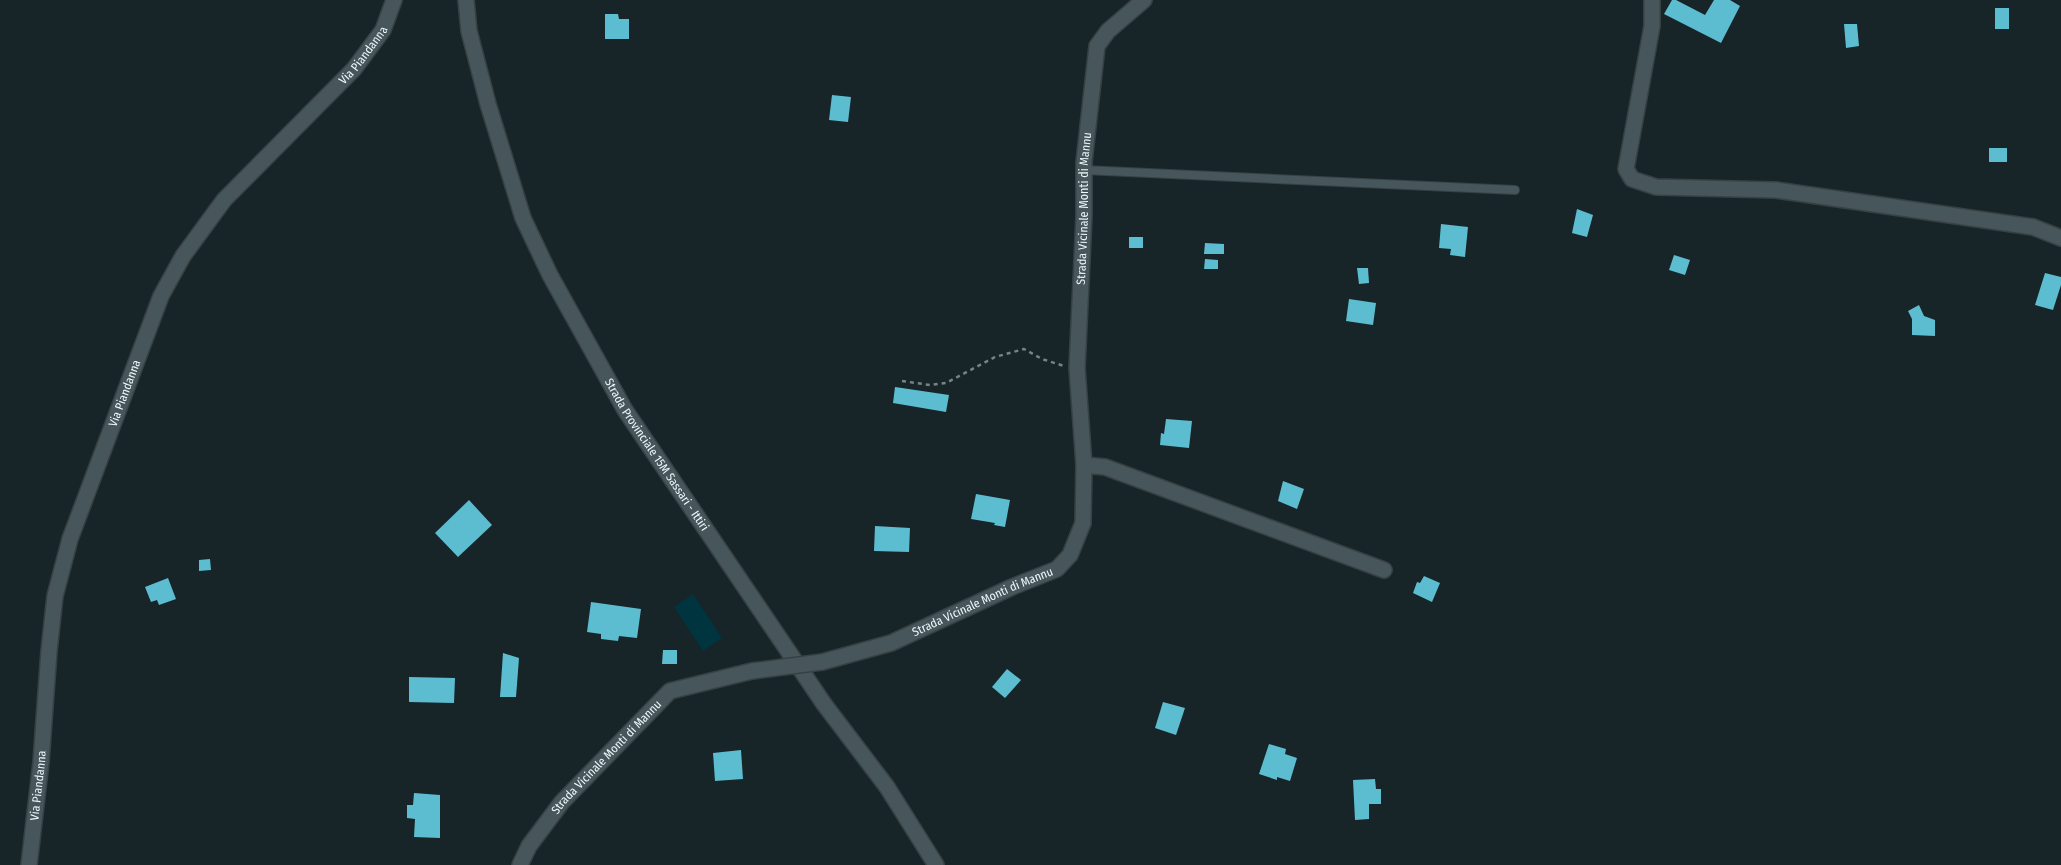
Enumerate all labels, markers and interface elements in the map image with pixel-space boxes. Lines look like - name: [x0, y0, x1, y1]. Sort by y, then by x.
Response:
- street label: Via Piandanna: [336, 24, 391, 87]
- street label: Strada Vicinale Monti di Mannu: [1074, 131, 1094, 285]
- street label: Via Piandanna: [106, 358, 144, 428]
- street label: Strada Provinciale 15M Sassari - Ittiri: [602, 376, 712, 533]
- street label: Strada Vicinale Monti di Mannu: [910, 564, 1055, 639]
- street label: Strada Vicinale Monti di Mannu: [548, 697, 664, 817]
- street label: Via Piandanna: [27, 750, 49, 821]

